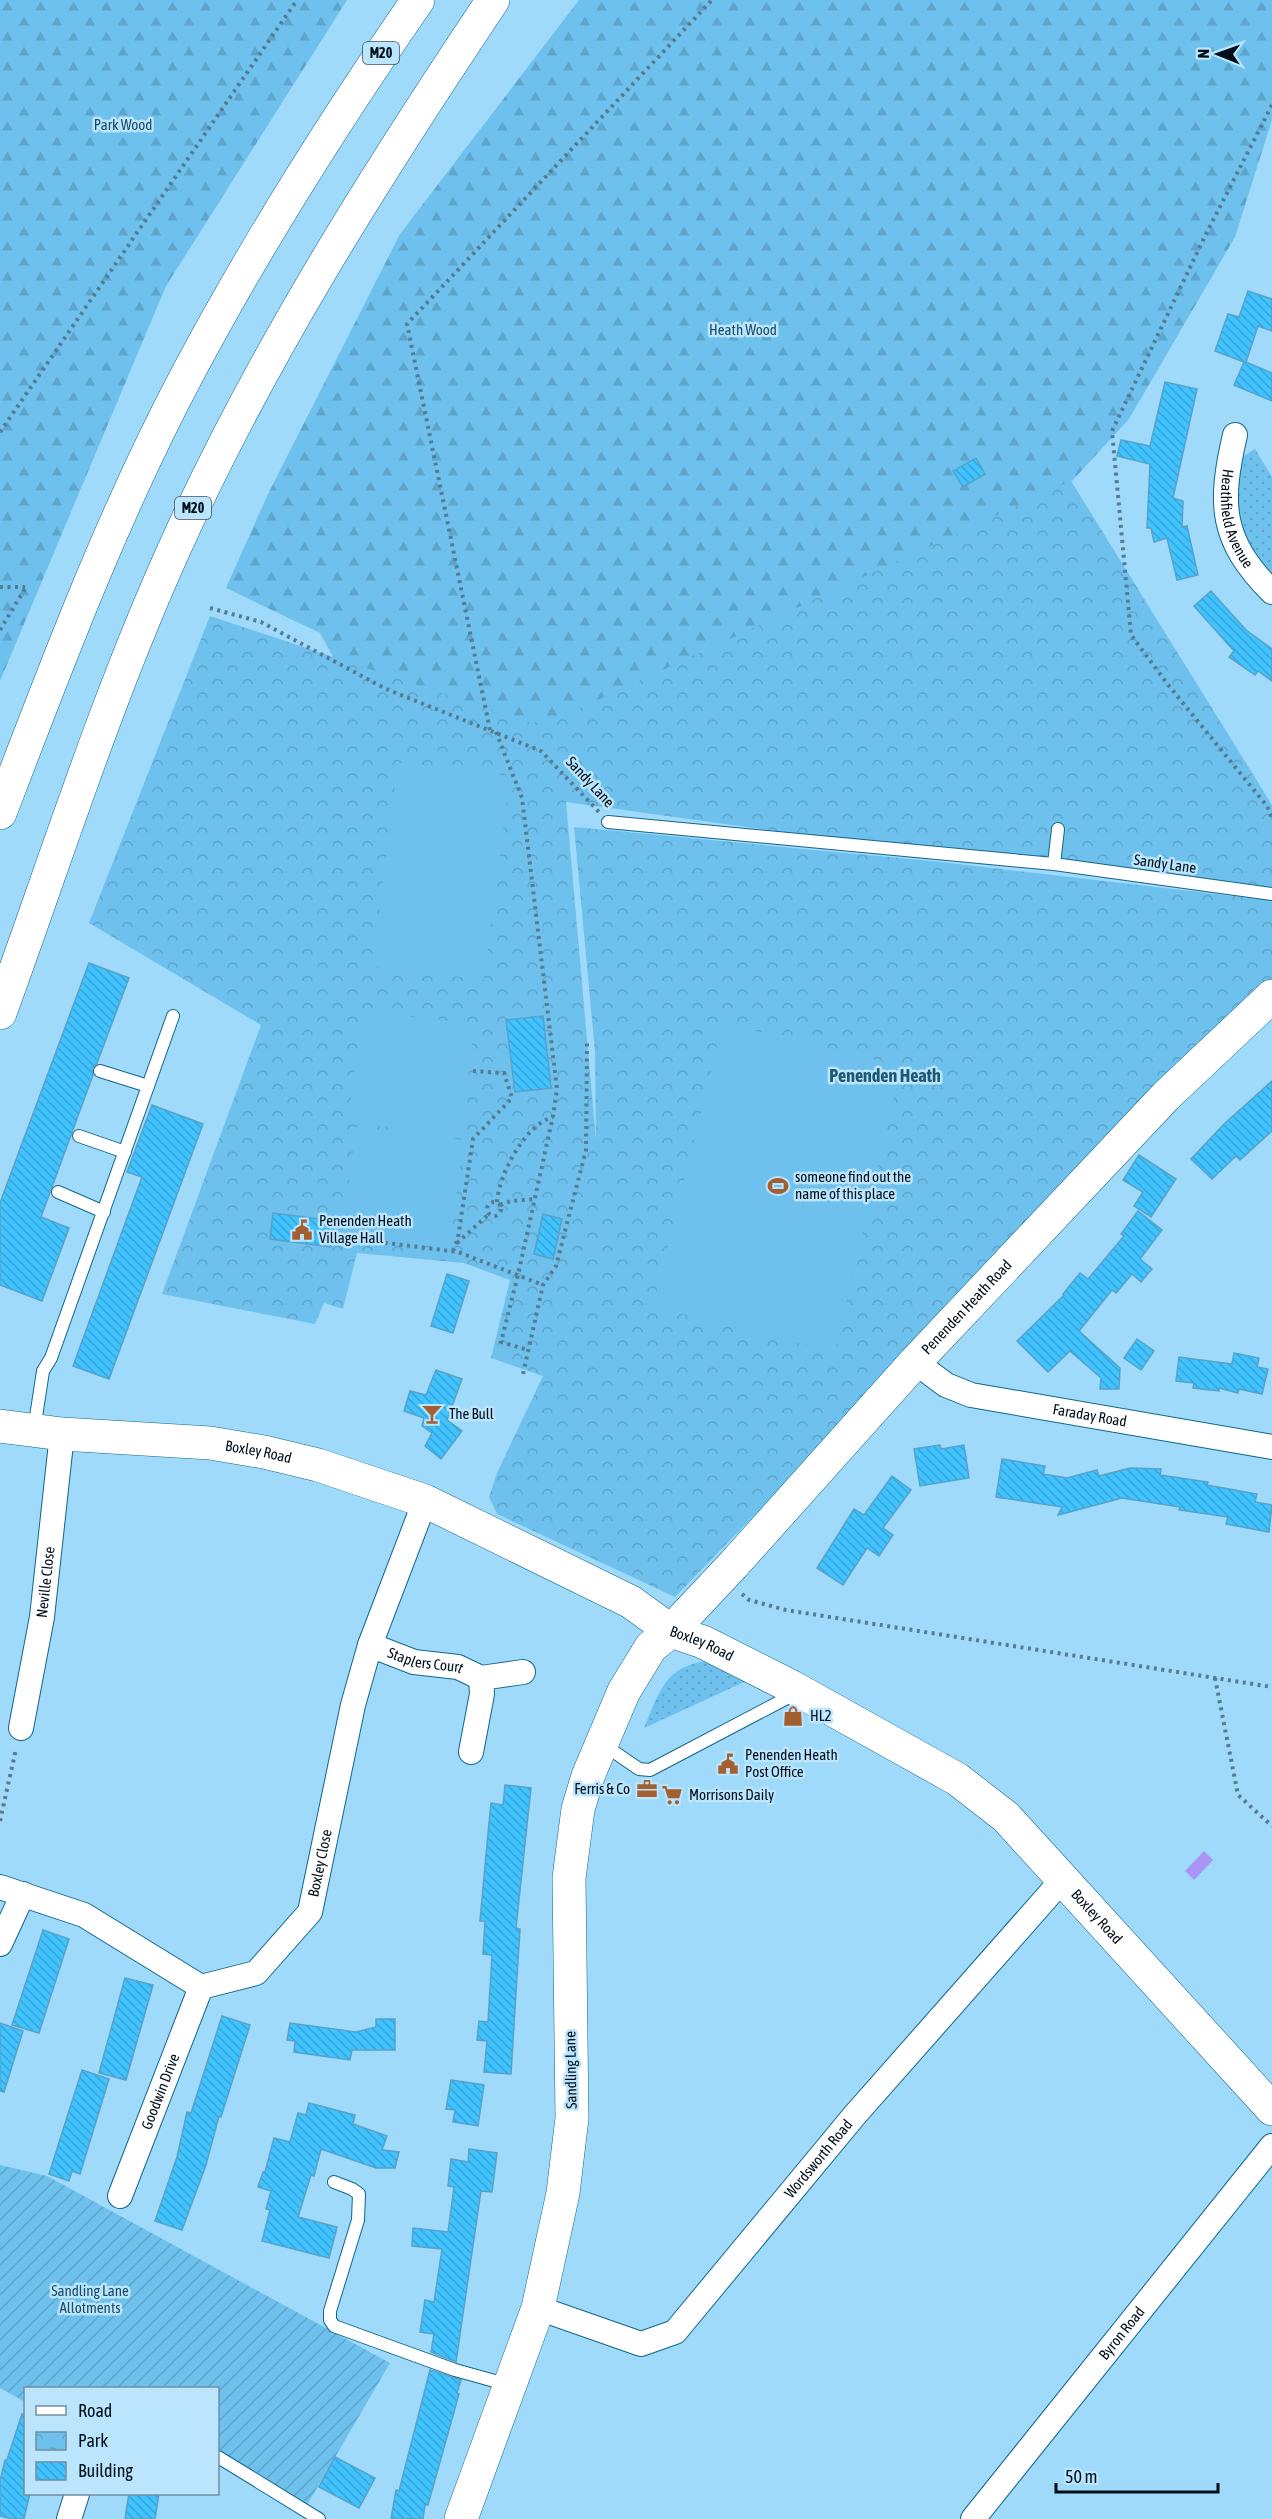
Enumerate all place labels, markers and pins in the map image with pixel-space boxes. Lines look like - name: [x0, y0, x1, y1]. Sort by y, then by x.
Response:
- place label: someone find out the name of this place: [795, 1168, 911, 1202]
- sports icon: someone find out the name of this place: [766, 1174, 790, 1198]
- place label: Penenden Heath Village Hall: [319, 1212, 412, 1246]
- public building icon: Penenden Heath Village Hall: [290, 1218, 314, 1242]
- bar icon: The Bull: [420, 1402, 444, 1426]
- place label: The Bull: [449, 1405, 494, 1422]
- shop icon: HL2: [781, 1704, 805, 1728]
- place label: HL2: [810, 1707, 832, 1724]
- place label: Penenden Heath Post Office: [745, 1746, 838, 1780]
- public building icon: Penenden Heath Post Office: [716, 1752, 740, 1776]
- office icon: Ferris & Co: [635, 1777, 659, 1801]
- place label: Ferris & Co: [574, 1780, 630, 1797]
- supermarket icon: Morrisons Daily: [660, 1783, 684, 1807]
- place label: Morrisons Daily: [689, 1786, 774, 1803]

